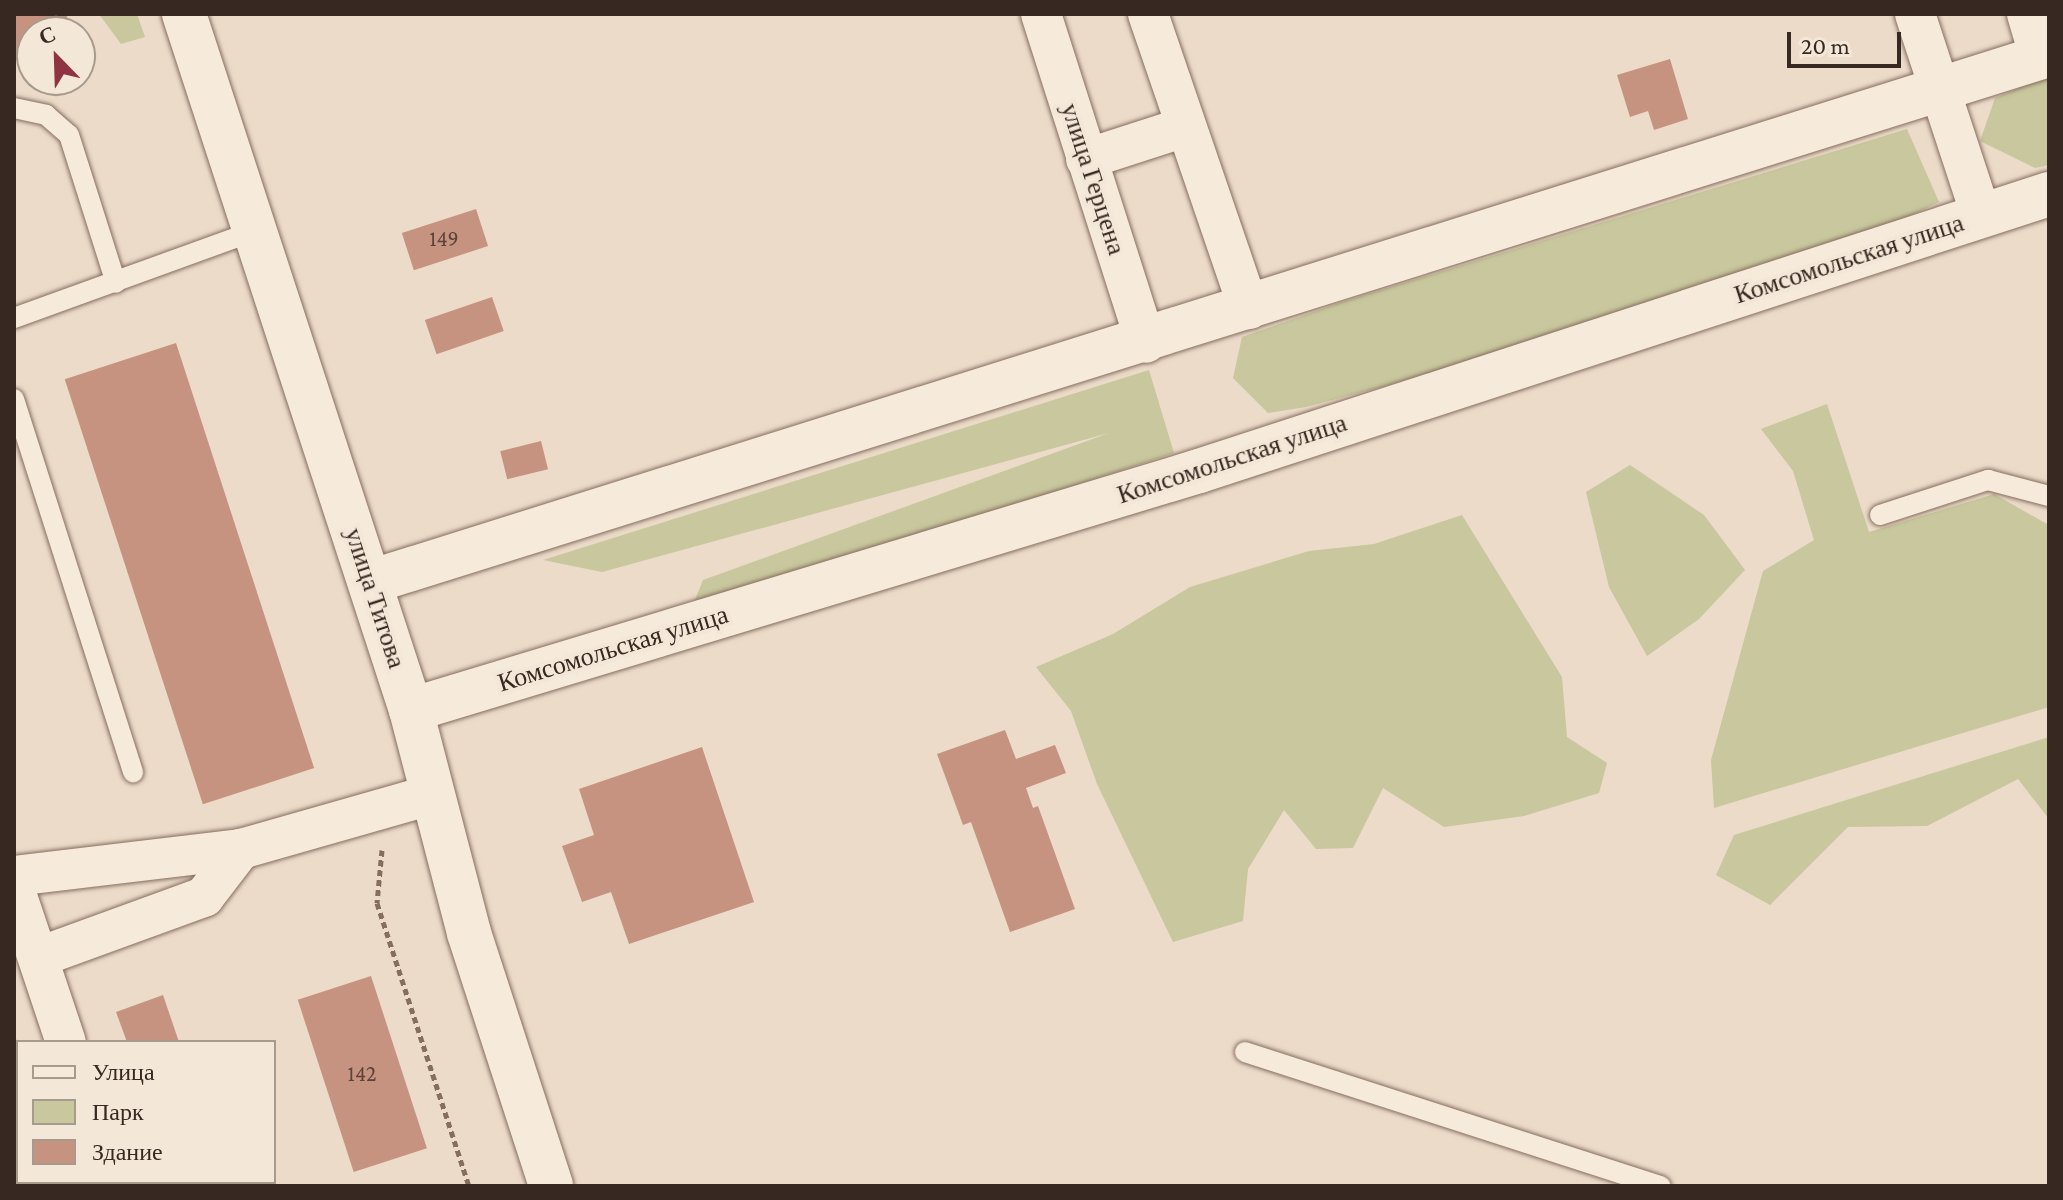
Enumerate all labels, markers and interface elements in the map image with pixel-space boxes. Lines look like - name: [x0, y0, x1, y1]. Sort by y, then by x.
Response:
- north arrow: [16, 16, 96, 96]
- scale bar: [1791, 16, 1905, 66]
- text: С: [35, 21, 59, 50]
- text: 20 m: [1801, 32, 1850, 59]
- street label: улица Герцена: [1054, 99, 1132, 259]
- street label: Комсомольская улица: [1730, 207, 1968, 311]
- house number: 149: [429, 226, 459, 252]
- street label: Комсомольская улица: [1113, 407, 1351, 511]
- street label: улица Титова: [338, 524, 412, 672]
- street label: Комсомольская улица: [494, 599, 732, 699]
- legend: [16, 1040, 276, 1184]
- text: Улица: [92, 1058, 155, 1085]
- house number: 142: [348, 1061, 376, 1087]
- text: Парк: [92, 1098, 144, 1125]
- text: Здание: [92, 1138, 163, 1165]

